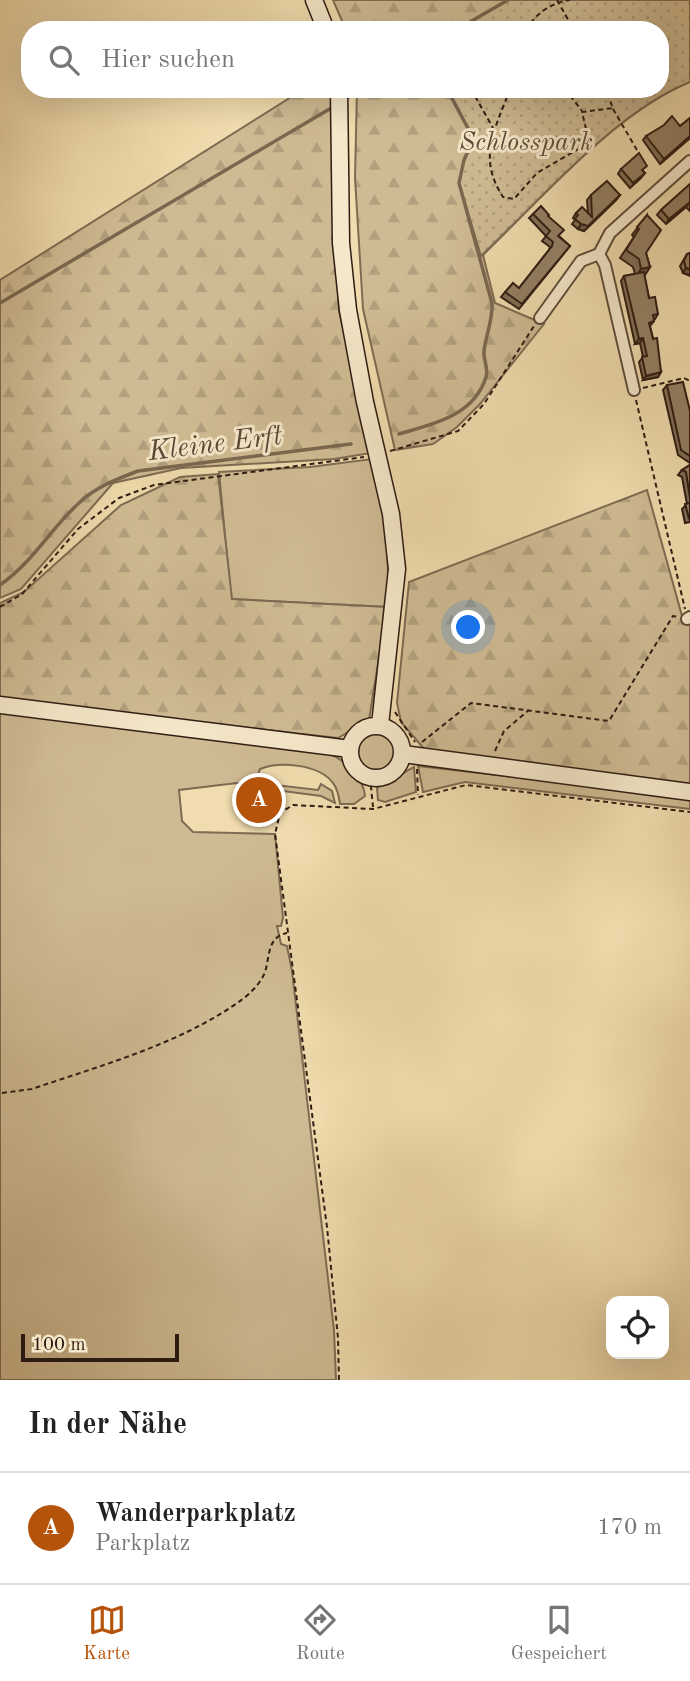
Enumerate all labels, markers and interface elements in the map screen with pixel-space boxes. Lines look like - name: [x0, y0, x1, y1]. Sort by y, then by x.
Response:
- search box: [21, 21, 669, 98]
- icon: search: [45, 41, 83, 79]
- text: Hier suchen: [101, 47, 235, 73]
- park label: Schlosspark: [459, 130, 593, 156]
- water label: Kleine Erft: [146, 423, 285, 467]
- your location: [451, 610, 485, 644]
- pin: A: [236, 774, 282, 826]
- map controls: [606, 1296, 669, 1359]
- button: locate: [606, 1296, 669, 1359]
- scale bar: [21, 1331, 178, 1363]
- text: 100 m: [32, 1336, 85, 1355]
- text: In der Nähe: [28, 1410, 187, 1440]
- text: Wanderparkplatz: [95, 1501, 296, 1527]
- text: A: [42, 1516, 60, 1539]
- text: 170 m: [597, 1516, 662, 1539]
- text: Parkplatz: [95, 1532, 190, 1555]
- tab: Karte: [83, 1601, 130, 1666]
- tab: Route: [296, 1601, 345, 1666]
- tab: Gespeichert: [511, 1601, 607, 1666]

